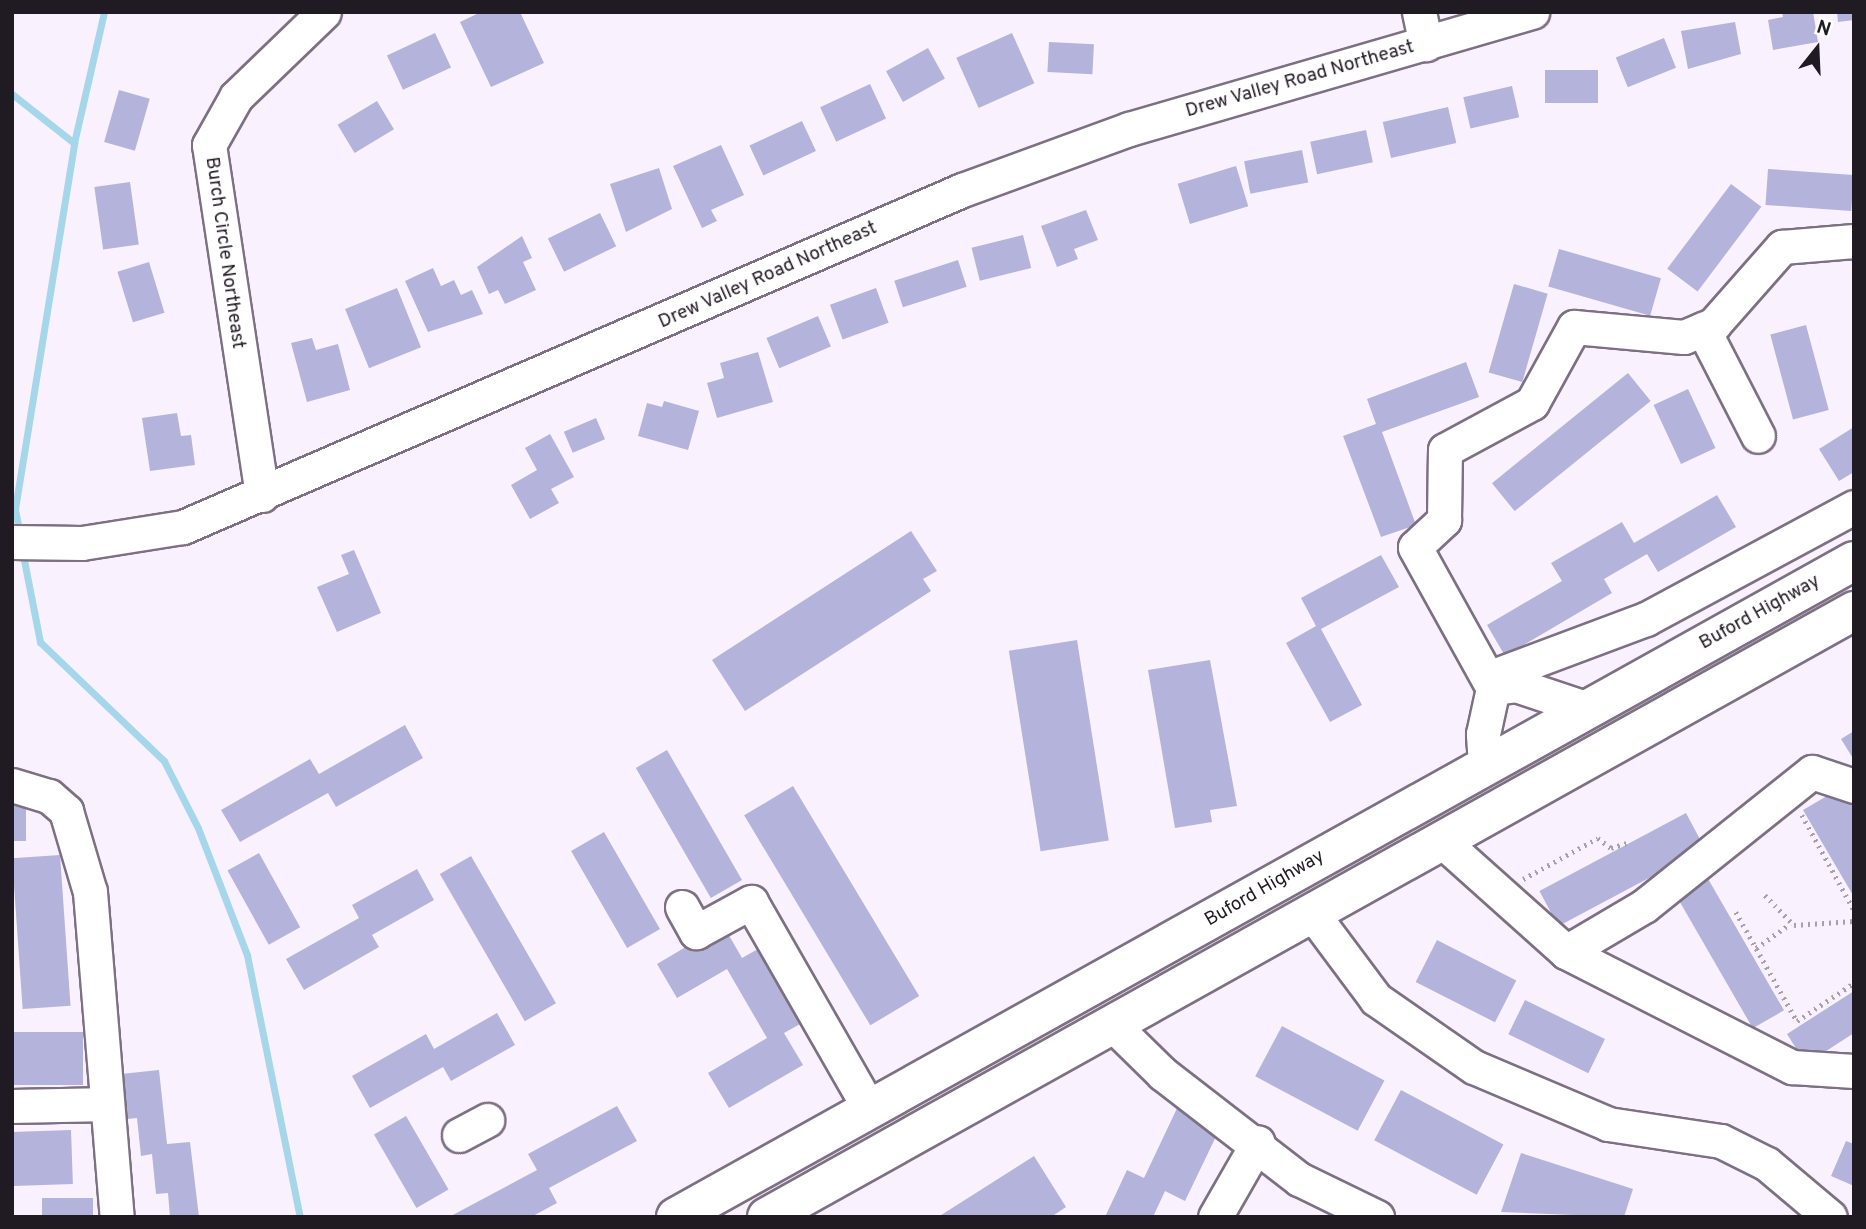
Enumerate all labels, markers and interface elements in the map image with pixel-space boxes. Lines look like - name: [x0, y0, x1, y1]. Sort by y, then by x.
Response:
- north arrow: [1782, 14, 1852, 84]
- text: N: [1813, 16, 1834, 43]
- street label: Drew Valley Road Northeast: [1183, 36, 1417, 124]
- street label: Burch Circle Northeast: [199, 156, 249, 350]
- street label: Drew Valley Road Northeast: [655, 217, 881, 335]
- street label: Buford Highway: [1696, 570, 1824, 656]
- street label: Buford Highway: [1201, 846, 1329, 932]

